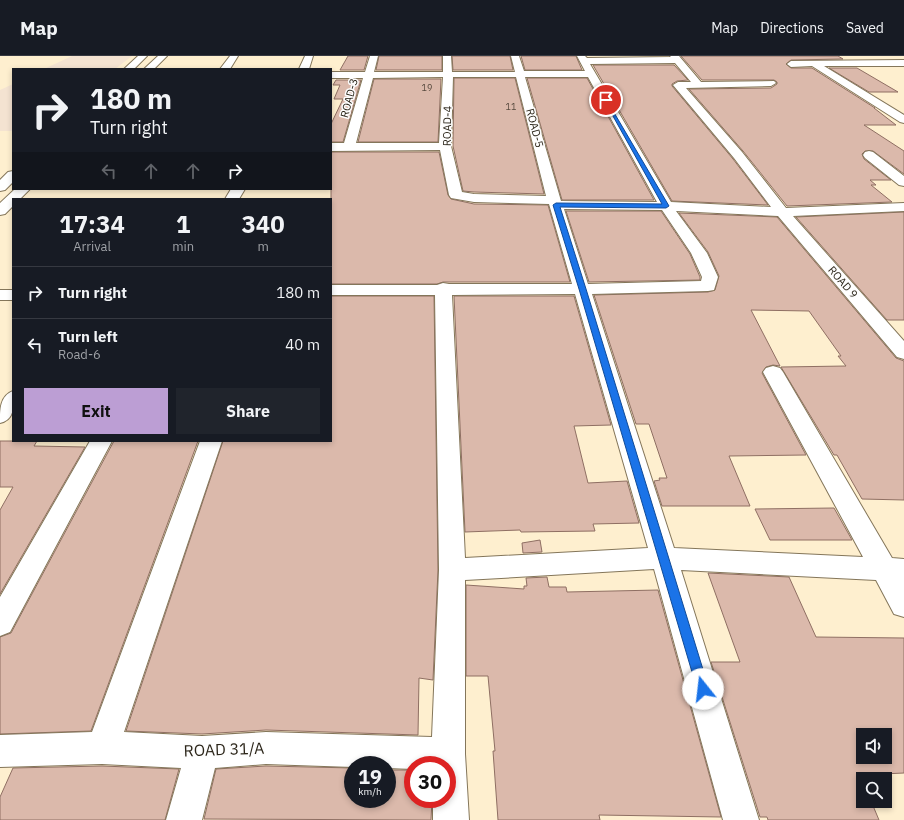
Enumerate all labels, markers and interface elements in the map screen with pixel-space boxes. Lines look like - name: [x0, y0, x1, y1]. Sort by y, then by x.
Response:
- text: Map: [20, 16, 58, 40]
- text: Map: [711, 19, 738, 37]
- text: Directions: [760, 19, 824, 37]
- text: Saved: [846, 19, 884, 37]
- street label: ROAD-3: [337, 77, 361, 119]
- text: 180 m: [90, 80, 172, 117]
- house number: 19: [422, 82, 432, 93]
- pin: [589, 83, 623, 117]
- icon: right: [24, 84, 76, 136]
- icon: arrive: [595, 89, 617, 111]
- house number: 11: [506, 101, 516, 112]
- street label: ROAD-4: [440, 105, 454, 146]
- street label: ROAD-5: [523, 107, 547, 149]
- text: Turn right: [90, 116, 168, 139]
- icon: left: [98, 160, 120, 182]
- icon: ahead: [140, 160, 162, 182]
- icon: ahead: [182, 160, 204, 182]
- icon: right: [224, 160, 246, 182]
- text: 17:34: [59, 208, 125, 240]
- text: 1: [176, 208, 190, 240]
- text: 340: [241, 208, 285, 240]
- text: Arrival: [73, 238, 111, 255]
- text: min: [172, 238, 194, 255]
- text: m: [257, 238, 269, 255]
- street label: ROAD 9: [825, 263, 861, 301]
- icon: right: [24, 282, 46, 304]
- text: Turn right: [58, 283, 127, 302]
- text: 180 m: [276, 283, 320, 302]
- text: Turn left: [58, 327, 118, 346]
- icon: left: [24, 334, 46, 356]
- text: 40 m: [285, 335, 320, 354]
- text: Road-6: [58, 346, 101, 363]
- button: Exit: [24, 388, 168, 434]
- button: Share: [176, 388, 320, 434]
- position arrow: [682, 668, 724, 710]
- map controls: [856, 728, 892, 808]
- button: sound: [856, 728, 892, 764]
- street label: ROAD 31/A: [183, 738, 265, 760]
- speed limit sign: 30: [404, 756, 456, 808]
- text: 19: [358, 763, 382, 790]
- button: search: [856, 772, 892, 808]
- text: km/h: [358, 785, 382, 798]

